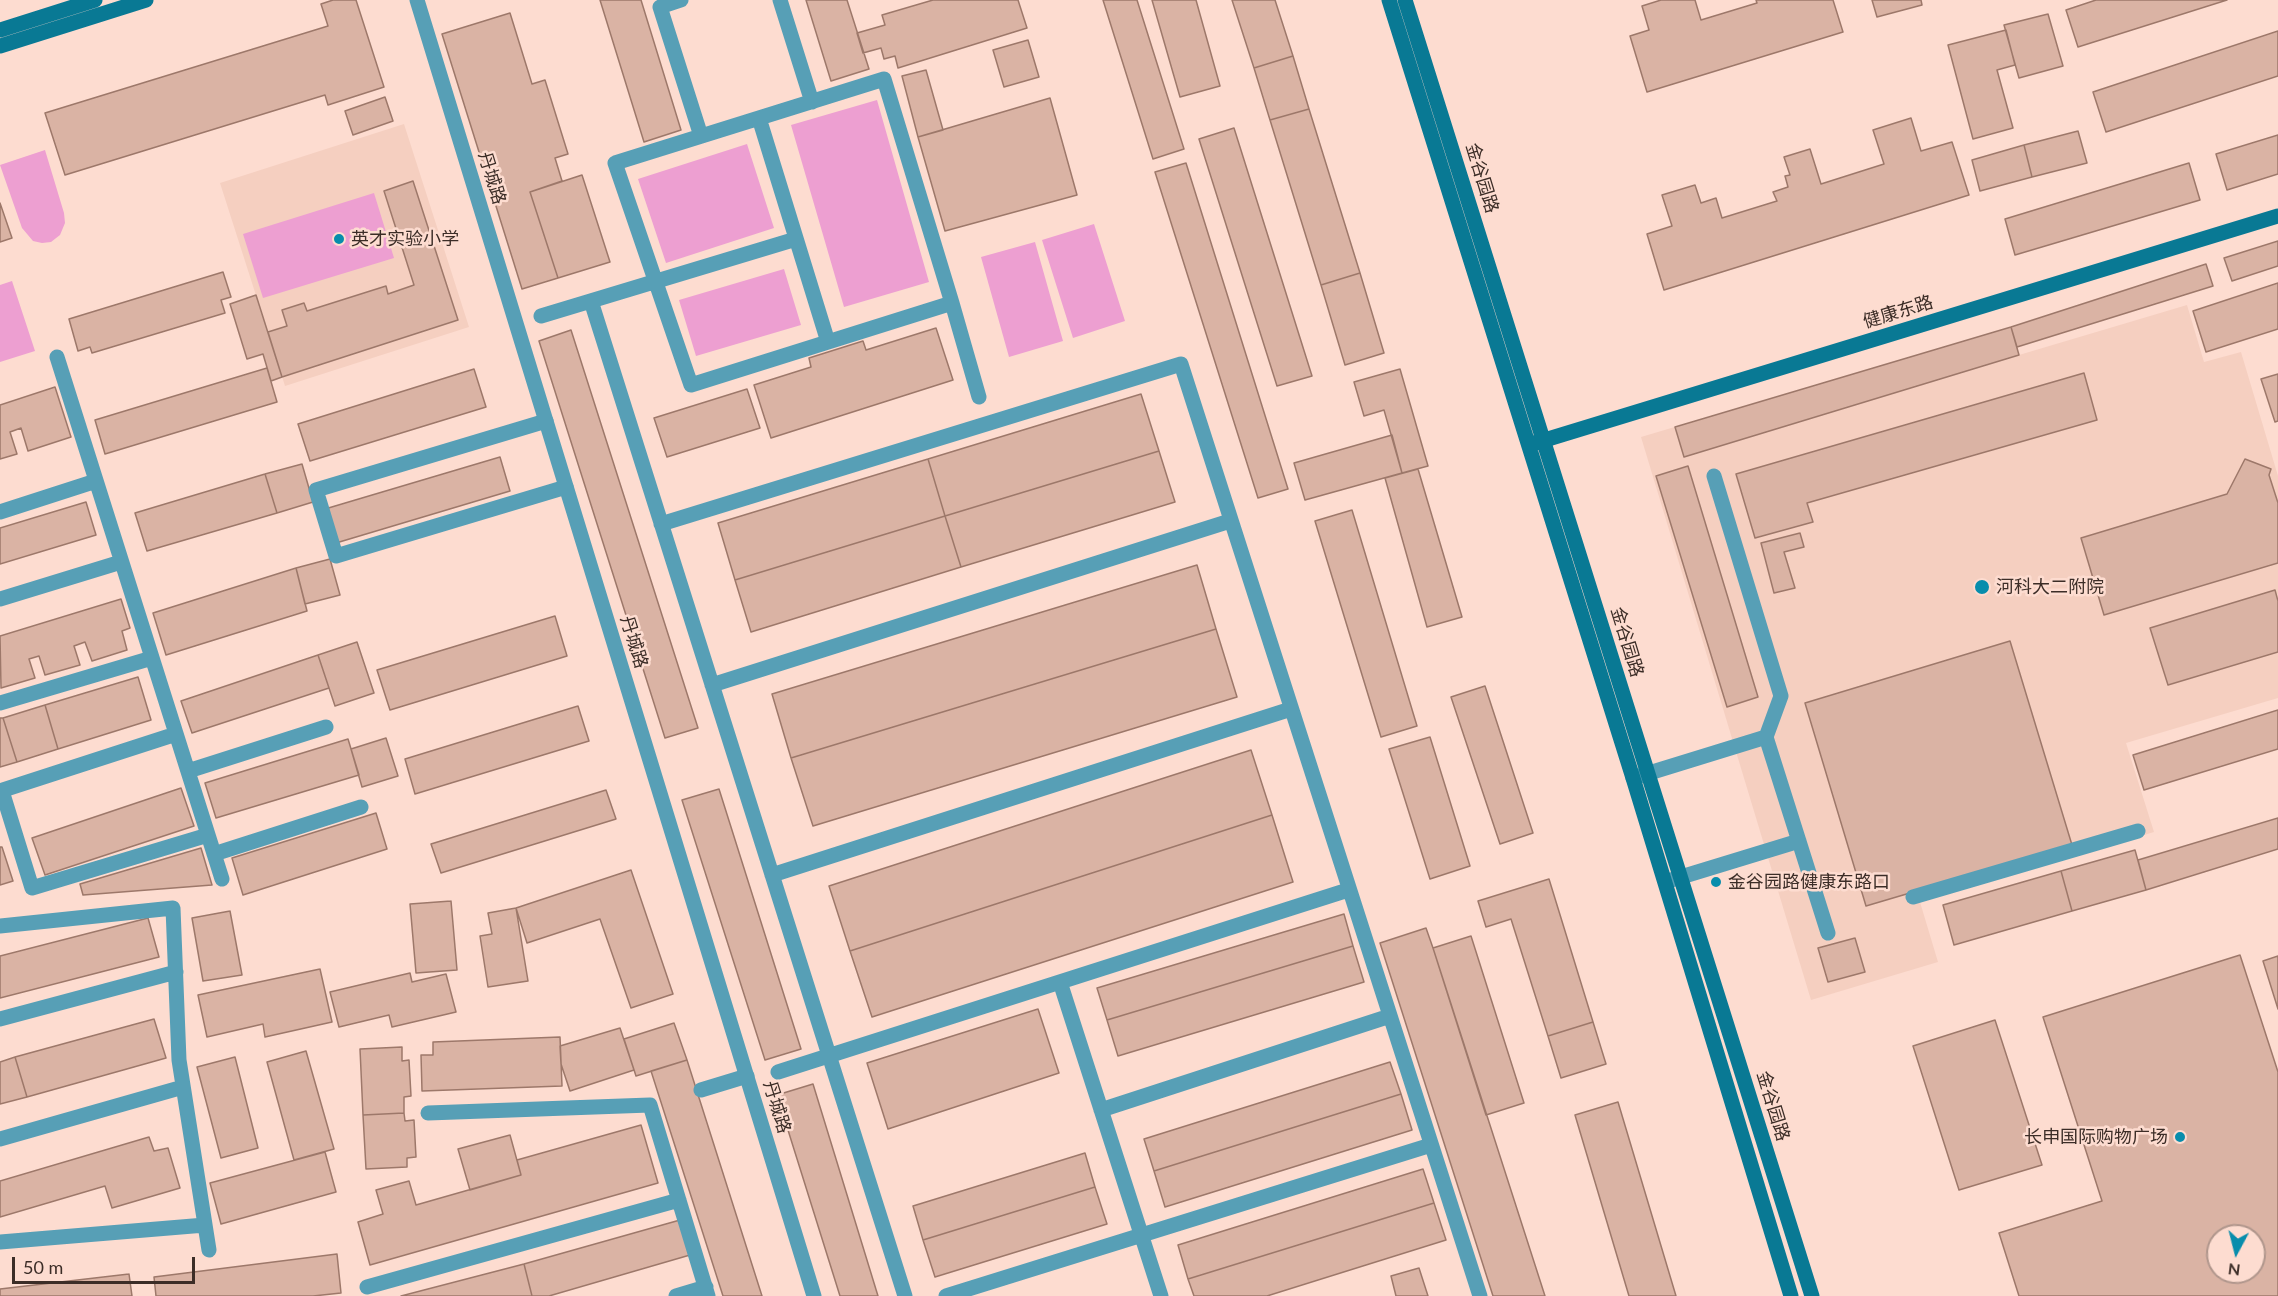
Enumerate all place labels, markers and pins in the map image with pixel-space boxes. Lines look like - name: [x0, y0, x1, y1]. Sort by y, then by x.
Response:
- place label: 英才实验小学: [351, 228, 459, 250]
- marker: 英才实验小学: [332, 232, 346, 246]
- place label: 河科大二附院: [1996, 576, 2104, 598]
- marker: 河科大二附院: [1973, 578, 1991, 596]
- place label: 金谷园路健康东路口: [1728, 871, 1890, 893]
- marker: 金谷园路健康东路口: [1709, 875, 1723, 889]
- place label: 长申国际购物广场: [2024, 1126, 2168, 1148]
- marker: 长申国际购物广场: [2173, 1130, 2187, 1144]

